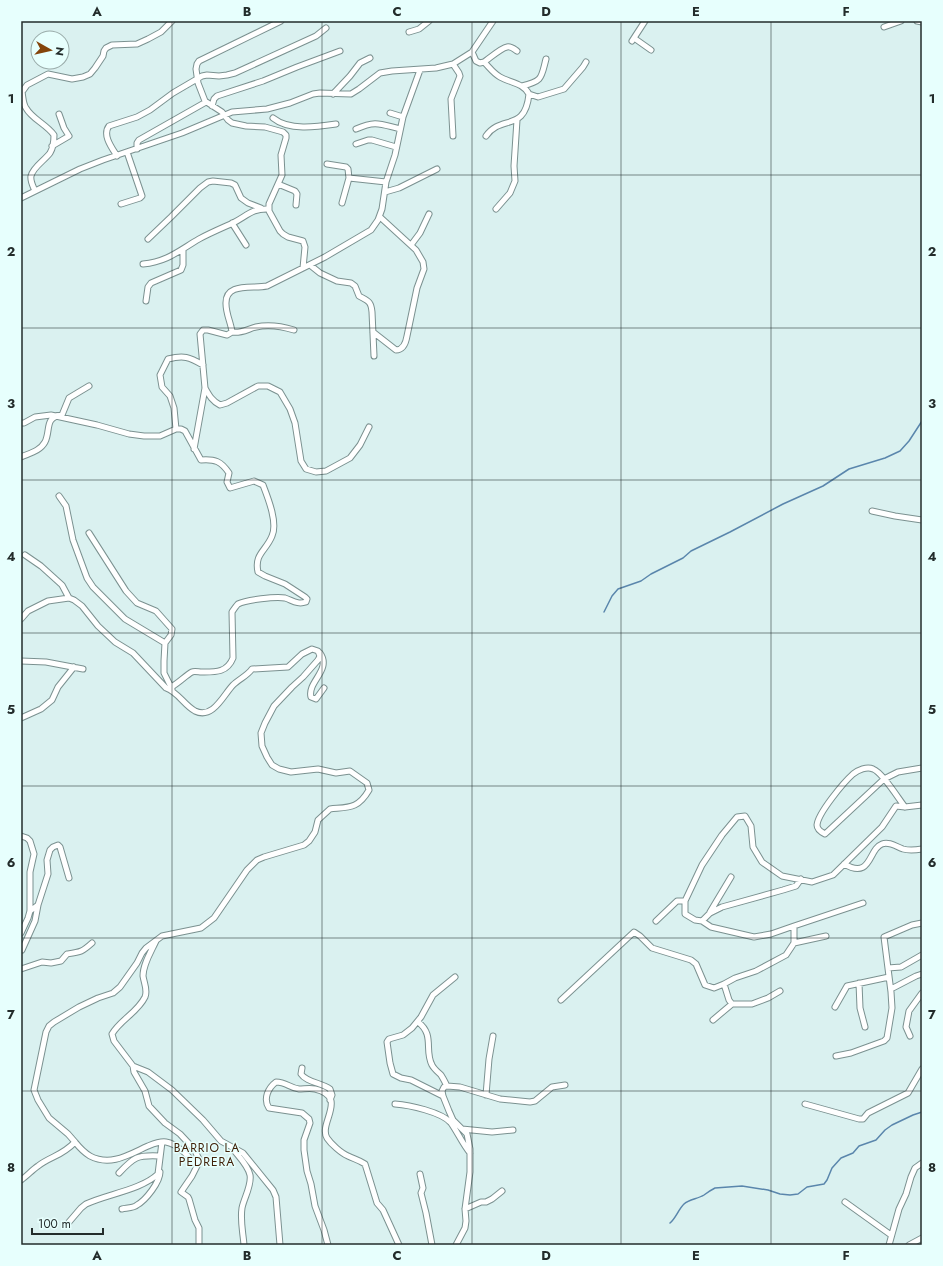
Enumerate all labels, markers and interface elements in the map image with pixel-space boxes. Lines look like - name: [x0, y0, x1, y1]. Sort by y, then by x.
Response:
- text: A: [91, 2, 102, 21]
- text: B: [243, 2, 252, 21]
- text: C: [392, 2, 402, 21]
- text: D: [541, 2, 551, 21]
- text: E: [692, 2, 700, 21]
- text: F: [842, 2, 850, 21]
- north arrow: [30, 30, 70, 70]
- text: N: [51, 46, 68, 57]
- text: 1: [8, 89, 14, 108]
- text: 1: [929, 89, 935, 108]
- text: 2: [7, 242, 15, 261]
- text: 2: [928, 242, 936, 261]
- text: 3: [7, 394, 15, 413]
- text: 3: [928, 394, 936, 413]
- text: 4: [6, 547, 16, 566]
- text: 4: [927, 547, 937, 566]
- text: 5: [7, 700, 15, 719]
- text: 5: [928, 700, 936, 719]
- text: 6: [7, 853, 16, 872]
- text: 6: [928, 853, 937, 872]
- text: 7: [7, 1005, 15, 1024]
- text: 7: [928, 1005, 936, 1024]
- district label: BARRIO LA PEDRERA: [174, 1139, 240, 1171]
- text: 8: [7, 1158, 15, 1177]
- text: 8: [928, 1158, 936, 1177]
- scale bar: [32, 1210, 103, 1236]
- text: 100 m: [38, 1215, 71, 1233]
- text: A: [91, 1246, 102, 1265]
- text: B: [243, 1246, 252, 1265]
- text: C: [392, 1246, 402, 1265]
- text: D: [541, 1246, 551, 1265]
- text: E: [692, 1246, 700, 1265]
- text: F: [842, 1246, 850, 1265]

